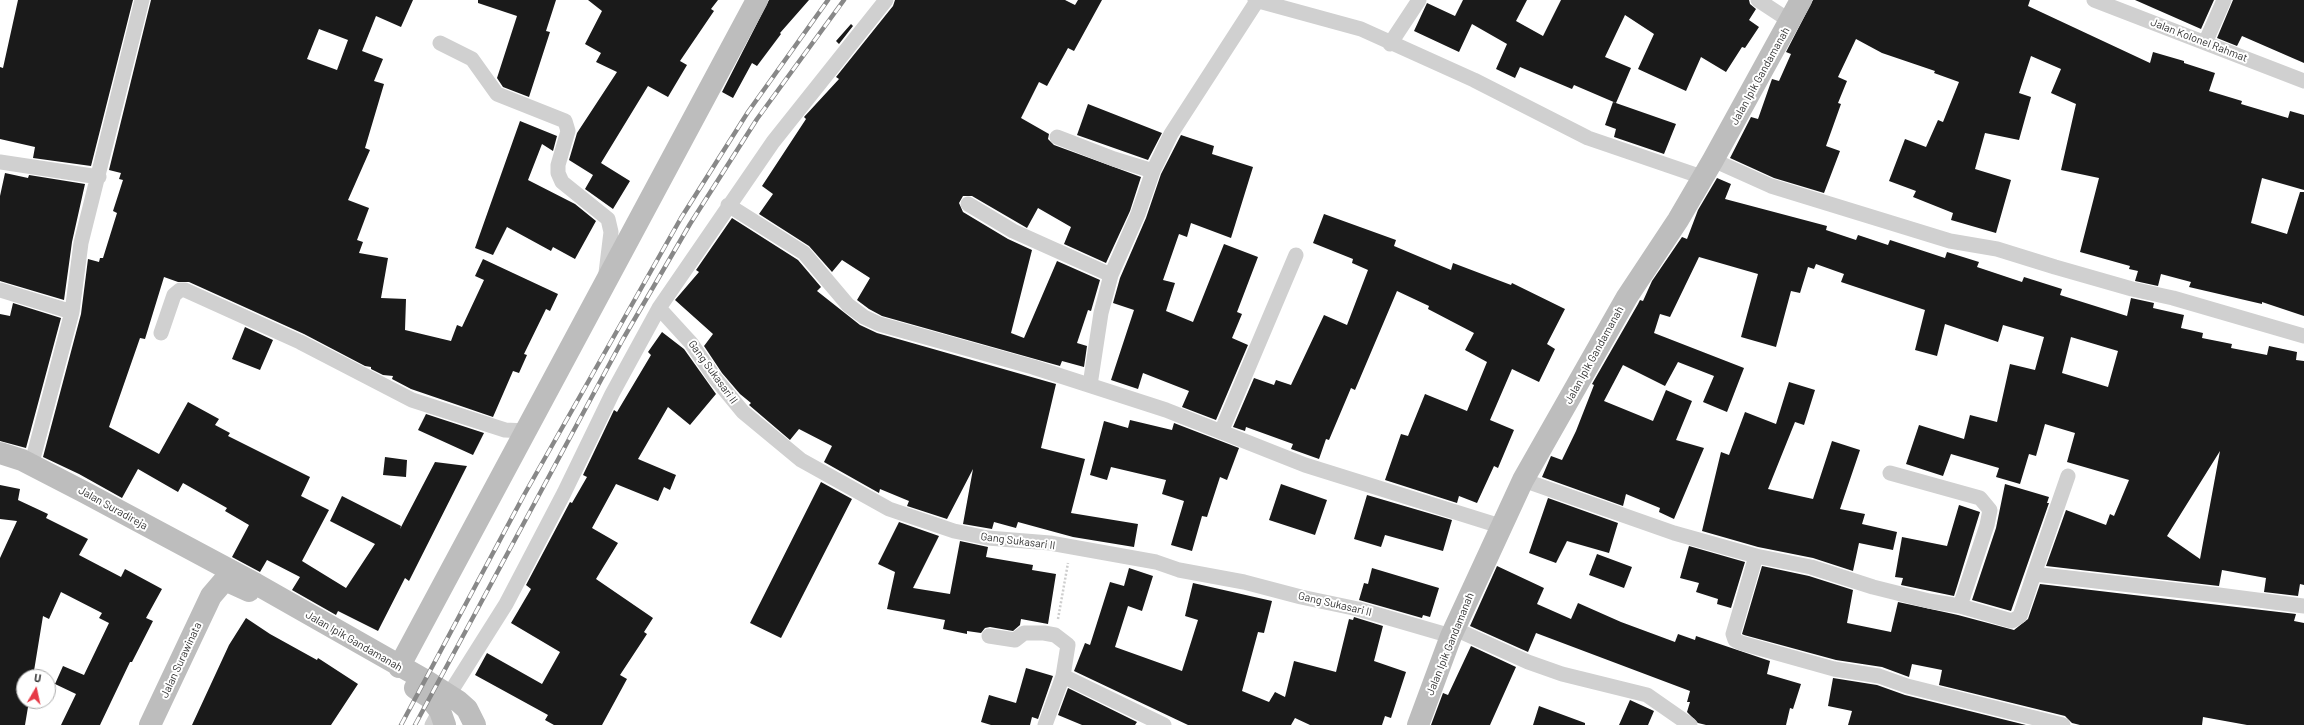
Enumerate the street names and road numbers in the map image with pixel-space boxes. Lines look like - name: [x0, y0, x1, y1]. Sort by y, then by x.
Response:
- street label: Jalan Kolonel Rahmat: [2149, 15, 2249, 65]
- street label: Jalan Ipik Gandamanah: [1728, 25, 1792, 127]
- street label: Jalan Ipik Gandamanah: [1562, 304, 1626, 406]
- street label: Gang Sukasari II: [686, 338, 740, 406]
- street label: Jalan Suradireja: [76, 484, 150, 532]
- street label: Gang Sukasari II: [980, 530, 1056, 552]
- street label: Gang Sukasari II: [1297, 589, 1373, 619]
- street label: Jalan Ipik Gandamanah: [1423, 591, 1477, 697]
- street label: Jalan Ipik Gandamanah: [303, 608, 405, 674]
- street label: Jalan Surawinata: [158, 620, 204, 700]

